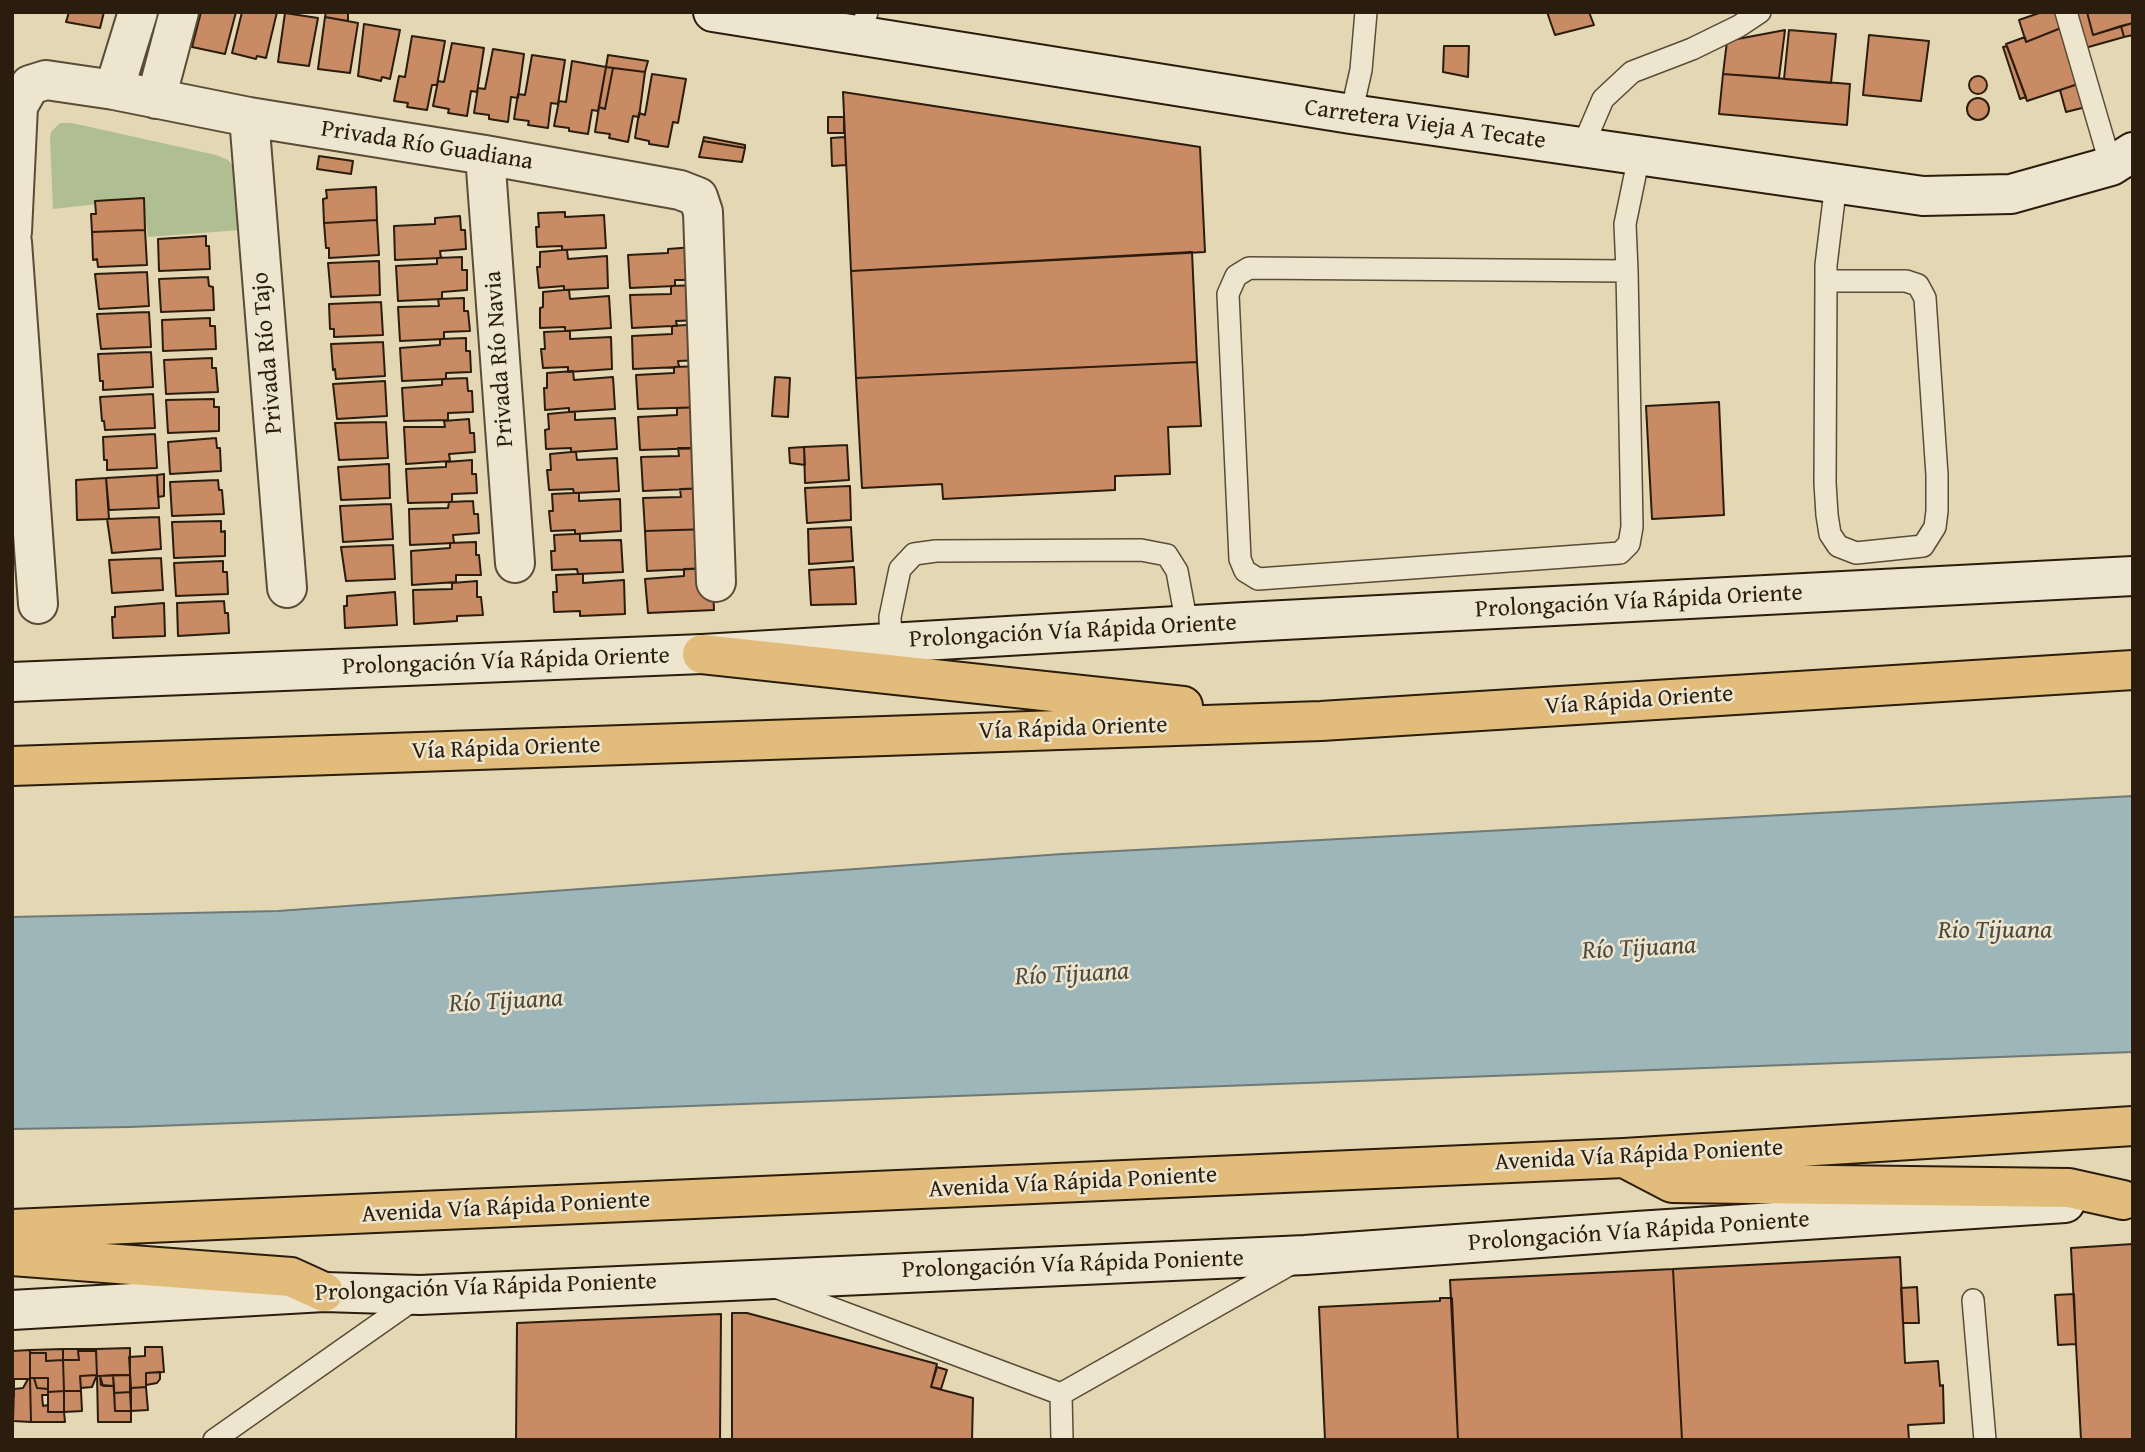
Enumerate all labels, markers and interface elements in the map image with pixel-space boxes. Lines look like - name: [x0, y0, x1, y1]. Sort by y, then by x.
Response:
- street label: Carretera Vieja A Tecate: [1303, 94, 1547, 156]
- street label: Privada Río Guadiana: [319, 115, 535, 177]
- street label: Privada Río Navia: [479, 270, 521, 448]
- street label: Privada Río Tajo: [247, 271, 289, 435]
- street label: Prolongación Vía Rápida Oriente: [1475, 579, 1803, 625]
- street label: Prolongación Vía Rápida Oriente: [909, 609, 1237, 655]
- street label: Prolongación Vía Rápida Oriente: [342, 642, 670, 682]
- street label: Vía Rápida Oriente: [1544, 680, 1734, 722]
- street label: Vía Rápida Oriente: [978, 711, 1168, 747]
- street label: Vía Rápida Oriente: [411, 731, 601, 767]
- water label: Rio Tijuana: [1938, 915, 2052, 947]
- water label: Río Tijuana: [1581, 930, 1697, 968]
- water label: Río Tijuana: [1014, 956, 1130, 994]
- water label: Río Tijuana: [448, 983, 564, 1021]
- street label: Avenida Vía Rápida Poniente: [1494, 1134, 1784, 1178]
- street label: Avenida Vía Rápida Poniente: [928, 1161, 1218, 1205]
- street label: Avenida Vía Rápida Poniente: [361, 1186, 651, 1230]
- street label: Prolongación Vía Rápida Poniente: [1467, 1206, 1811, 1258]
- street label: Prolongación Vía Rápida Poniente: [902, 1245, 1244, 1285]
- street label: Prolongación Vía Rápida Poniente: [315, 1268, 657, 1308]

